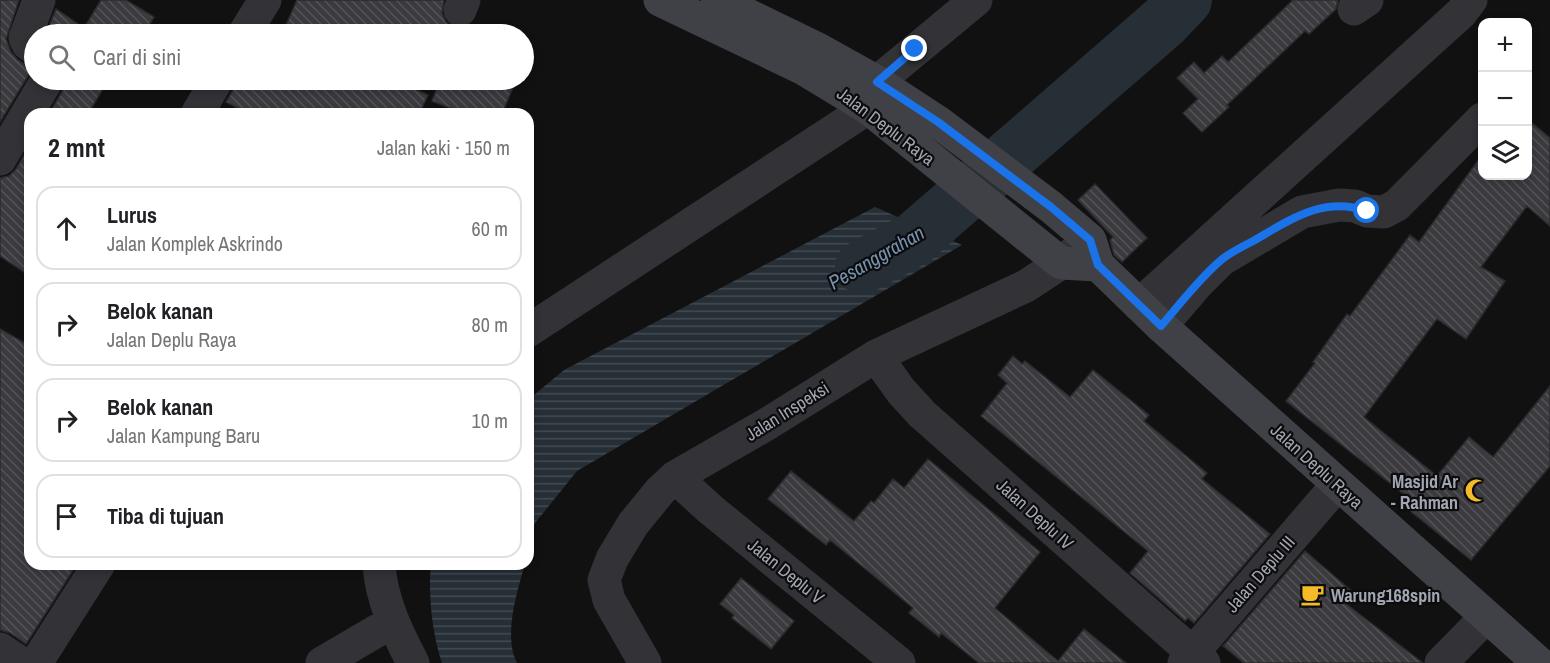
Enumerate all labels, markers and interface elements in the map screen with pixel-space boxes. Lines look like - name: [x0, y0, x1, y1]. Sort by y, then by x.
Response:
- map controls: [1478, 18, 1532, 180]
- button: +: [1478, 18, 1532, 72]
- search box: [24, 24, 534, 90]
- route end: [901, 35, 927, 61]
- icon: search: [45, 41, 78, 74]
- text: Cari di sini: [93, 42, 181, 72]
- button: −: [1478, 72, 1532, 126]
- street label: Jalan Deplu Raya: [832, 81, 940, 171]
- button: layers: [1478, 126, 1532, 180]
- text: 2 mnt: [48, 130, 105, 165]
- text: Jalan kaki · 150 m: [377, 134, 510, 161]
- route start: [1353, 197, 1379, 223]
- text: Lurus: [107, 200, 157, 230]
- icon: ahead: [50, 212, 83, 245]
- text: 60 m: [472, 215, 508, 242]
- water label: Pesanggrahan: [823, 219, 929, 295]
- text: Jalan Komplek Askrindo: [107, 230, 283, 257]
- text: Belok kanan: [107, 296, 213, 326]
- icon: right: [50, 308, 83, 341]
- text: 80 m: [472, 311, 508, 338]
- text: Jalan Deplu Raya: [107, 326, 236, 353]
- street label: Jalan Inspeksi: [740, 375, 834, 447]
- text: Belok kanan: [107, 392, 213, 422]
- icon: right: [50, 404, 83, 437]
- text: 10 m: [472, 407, 508, 434]
- street label: Jalan Deplu Raya: [1265, 418, 1369, 514]
- text: Jalan Kampung Baru: [107, 422, 260, 449]
- place label: Masjid Ar - Rahman: [1391, 469, 1458, 515]
- street label: Jalan Deplu IV: [991, 473, 1079, 556]
- mosque icon: Masjid Ar - Rahman: [1463, 478, 1489, 504]
- icon: arrive: [50, 500, 83, 533]
- text: Tiba di tujuan: [107, 501, 224, 531]
- street label: Jalan Deplu III: [1220, 530, 1300, 618]
- street label: Jalan Deplu V: [742, 532, 830, 610]
- cafe icon: Warung168spin: [1300, 582, 1326, 608]
- place label: Warung168spin: [1331, 583, 1440, 608]

